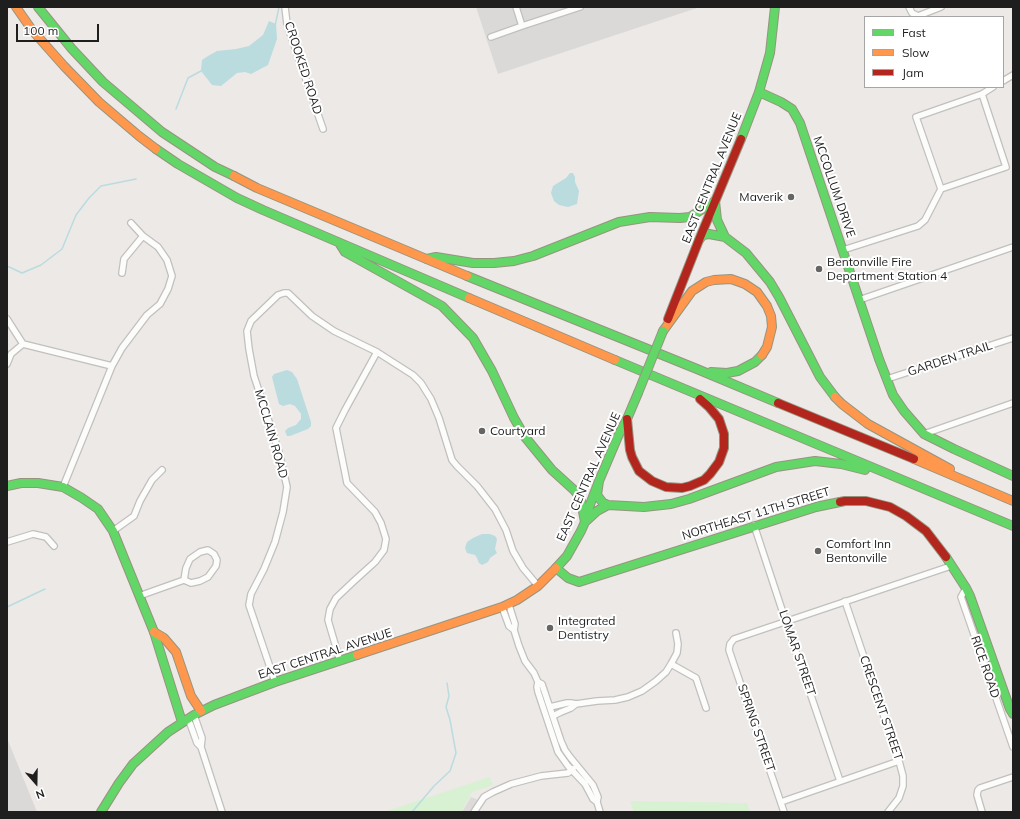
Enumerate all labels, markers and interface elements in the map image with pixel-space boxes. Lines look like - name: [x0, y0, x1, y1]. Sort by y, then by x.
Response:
- scale bar: [18, 16, 101, 42]
- legend: [864, 16, 1004, 88]
- street label: CROOKED ROAD: [281, 20, 325, 116]
- text: 100 m: [23, 23, 58, 38]
- text: Fast: [902, 25, 926, 40]
- text: Slow: [902, 45, 930, 60]
- text: Jam: [902, 65, 924, 80]
- street label: EAST CENTRAL AVENUE: [679, 110, 745, 246]
- street label: MCCOLLUM DRIVE: [810, 134, 858, 240]
- place label: Maverik: [739, 190, 783, 204]
- marker: Maverik: [786, 192, 796, 202]
- place label: Bentonville Fire Department Station 4: [827, 255, 947, 283]
- marker: Bentonville Fire Department Station 4: [814, 264, 824, 274]
- street label: GARDEN TRAIL: [906, 339, 994, 379]
- street label: MCCLAIN ROAD: [251, 388, 291, 480]
- street label: EAST CENTRAL AVENUE: [554, 410, 624, 544]
- place label: Courtyard: [490, 424, 545, 438]
- marker: Courtyard: [477, 426, 487, 436]
- street label: NORTHEAST 11TH STREET: [680, 485, 832, 543]
- place label: Comfort Inn Bentonville: [826, 537, 891, 565]
- marker: Comfort Inn Bentonville: [813, 546, 823, 556]
- street label: LOMAR STREET: [776, 608, 818, 698]
- place label: Integrated Dentistry: [558, 614, 615, 642]
- marker: Integrated Dentistry: [545, 623, 555, 633]
- street label: EAST CENTRAL AVENUE: [256, 626, 394, 682]
- street label: RICE ROAD: [968, 634, 1002, 700]
- street label: CRESCENT STREET: [856, 654, 906, 762]
- street label: SPRING STREET: [734, 682, 778, 774]
- north arrow: [16, 763, 56, 803]
- text: N: [34, 786, 46, 802]

